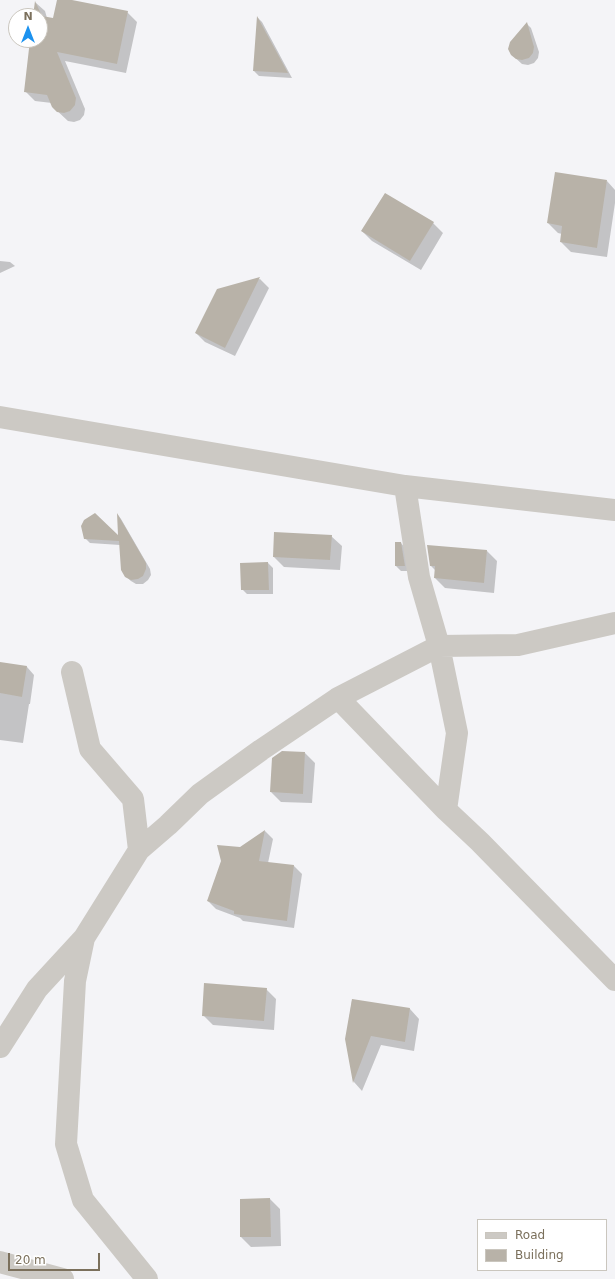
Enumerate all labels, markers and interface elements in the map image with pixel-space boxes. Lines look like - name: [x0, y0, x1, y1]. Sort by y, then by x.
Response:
- north arrow: [8, 8, 48, 48]
- text: N: [23, 10, 33, 23]
- legend: [477, 1219, 607, 1271]
- text: Road: [515, 1228, 545, 1242]
- scale bar: [10, 1245, 102, 1271]
- text: Building: [515, 1248, 564, 1262]
- text: 20 m: [15, 1253, 46, 1267]

